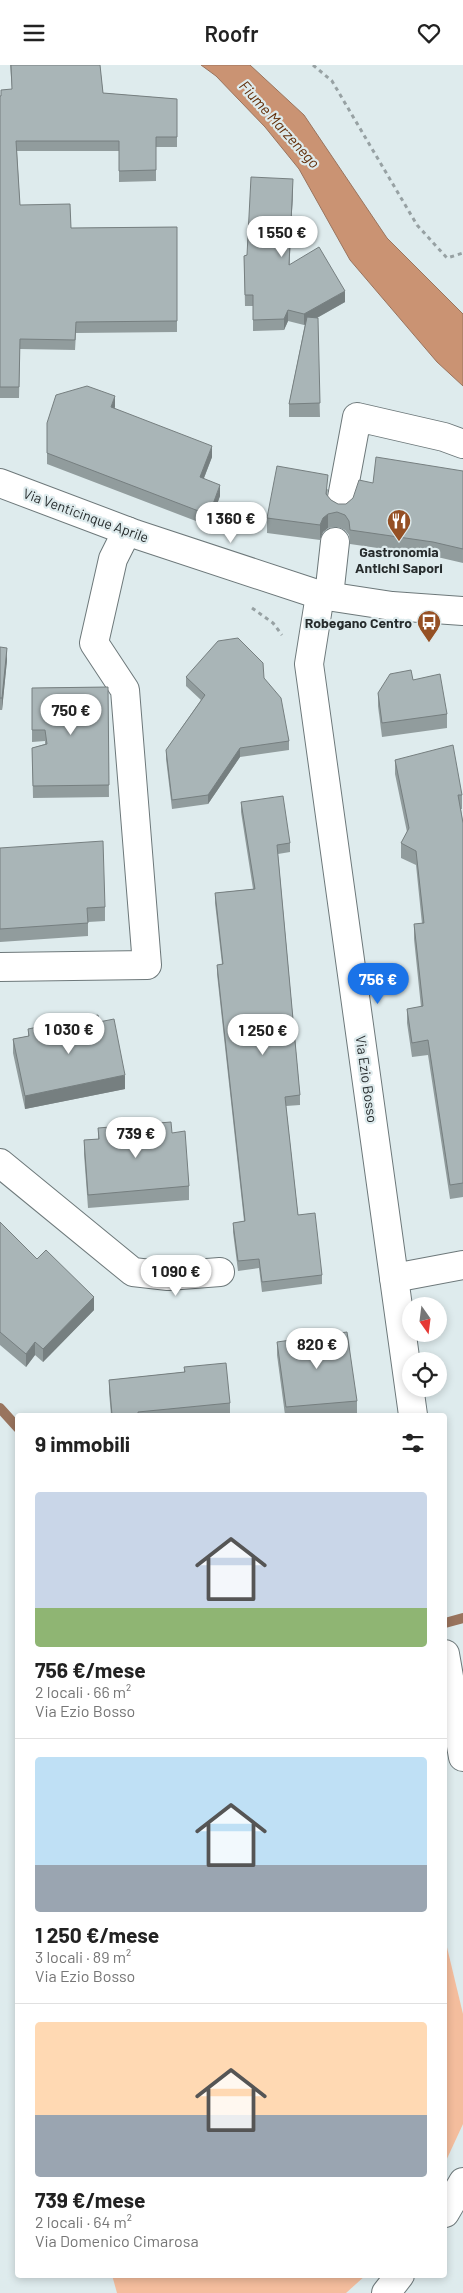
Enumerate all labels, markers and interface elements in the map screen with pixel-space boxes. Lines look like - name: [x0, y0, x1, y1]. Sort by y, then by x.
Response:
- icon: menu: [20, 19, 48, 47]
- icon: heart: [415, 19, 443, 47]
- text: Roofr: [204, 20, 259, 46]
- water label: Fiume Marzenego: [236, 77, 324, 172]
- pin: 1 550 €: [236, 215, 328, 258]
- text: 1 550 €: [258, 222, 306, 241]
- street label: Via Venticinque Aprile: [21, 484, 151, 546]
- pin: 1 360 €: [185, 501, 277, 544]
- text: 1 360 €: [207, 508, 255, 527]
- restaurant icon: Gastronomia Antichi Sapori: [386, 508, 412, 542]
- place label: Gastronomia Antichi Sapori: [355, 543, 443, 576]
- bus stop icon: Robegano Centro: [416, 609, 442, 643]
- place label: Robegano Centro: [305, 614, 412, 631]
- pin: 750 €: [36, 693, 106, 736]
- text: 750 €: [51, 700, 91, 719]
- pin: 756 €: [343, 963, 413, 1005]
- text: 756 €: [359, 969, 397, 988]
- pin: 1 030 €: [23, 1013, 115, 1055]
- pin: 1 250 €: [217, 1013, 309, 1056]
- text: 1 030 €: [44, 1019, 94, 1038]
- text: 1 250 €: [239, 1020, 287, 1039]
- street label: Via Ezio Bosso: [352, 1034, 382, 1124]
- pin: 739 €: [101, 1117, 171, 1159]
- text: 739 €: [117, 1123, 155, 1142]
- pin: 1 090 €: [130, 1255, 222, 1297]
- text: 1 090 €: [152, 1261, 200, 1280]
- north arrow: [402, 1297, 448, 1343]
- map controls: [402, 1297, 447, 1397]
- pin: 820 €: [282, 1327, 352, 1370]
- text: 820 €: [297, 1334, 337, 1353]
- button: locate: [402, 1352, 447, 1397]
- icon: filters: [399, 1429, 427, 1457]
- text: 9 immobili: [35, 1431, 130, 1456]
- icon: home: [186, 1524, 276, 1614]
- text: 756 €/mese: [35, 1657, 146, 1682]
- text: 2 locali · 66 m²: [35, 1682, 131, 1701]
- text: Via Ezio Bosso: [35, 1701, 135, 1720]
- icon: home: [186, 1790, 276, 1880]
- text: 1 250 €/mese: [35, 1922, 159, 1947]
- text: 3 locali · 89 m²: [35, 1947, 131, 1966]
- text: Via Ezio Bosso: [35, 1966, 135, 1985]
- icon: home: [186, 2055, 276, 2145]
- text: 739 €/mese: [35, 2187, 146, 2212]
- text: 2 locali · 64 m²: [35, 2212, 132, 2231]
- text: Via Domenico Cimarosa: [35, 2231, 199, 2250]

